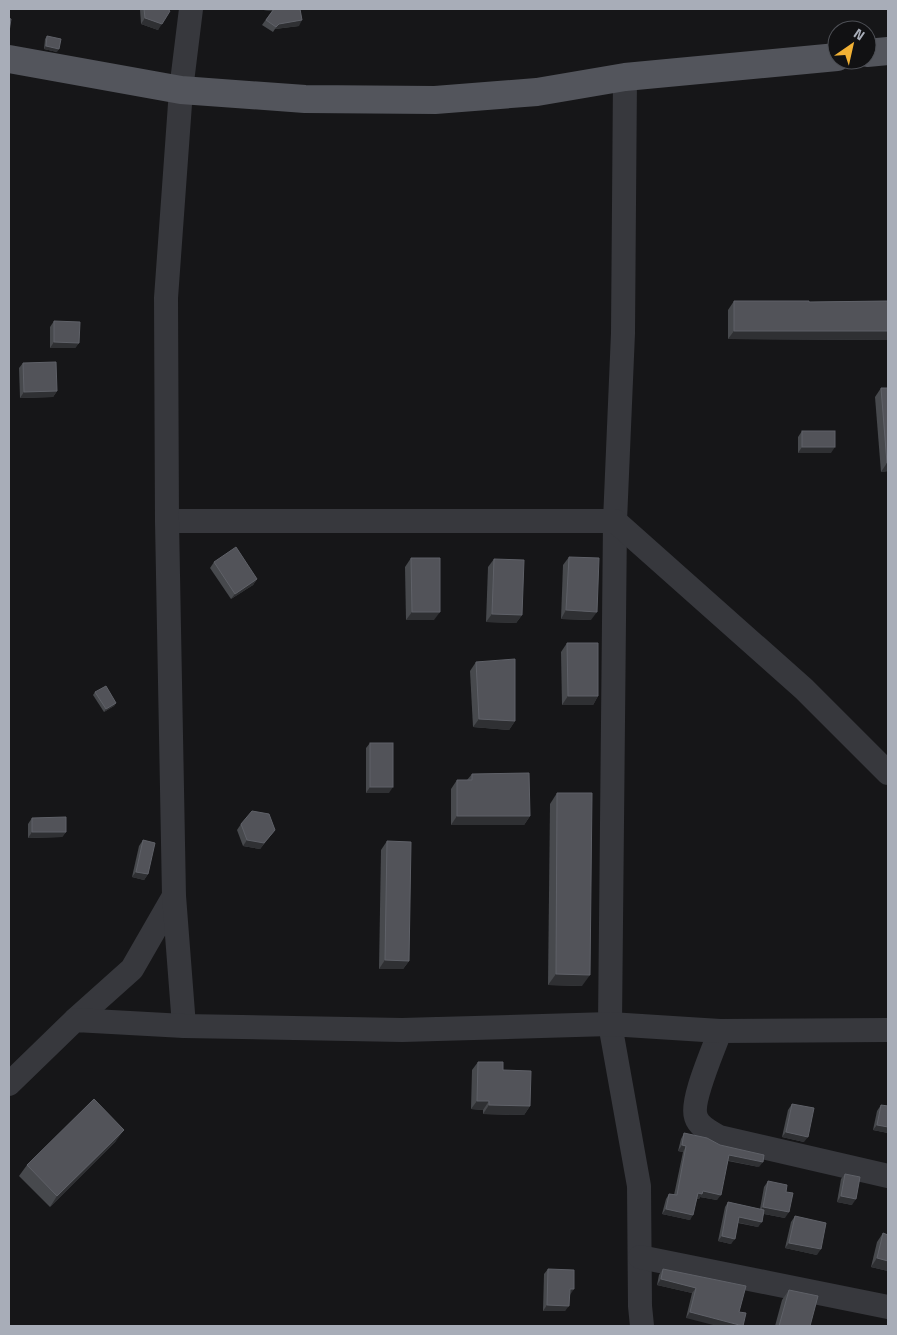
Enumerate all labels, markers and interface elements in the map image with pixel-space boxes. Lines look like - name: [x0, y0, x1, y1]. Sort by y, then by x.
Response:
- north arrow: [827, 20, 877, 70]
- text: N: [850, 22, 869, 45]

